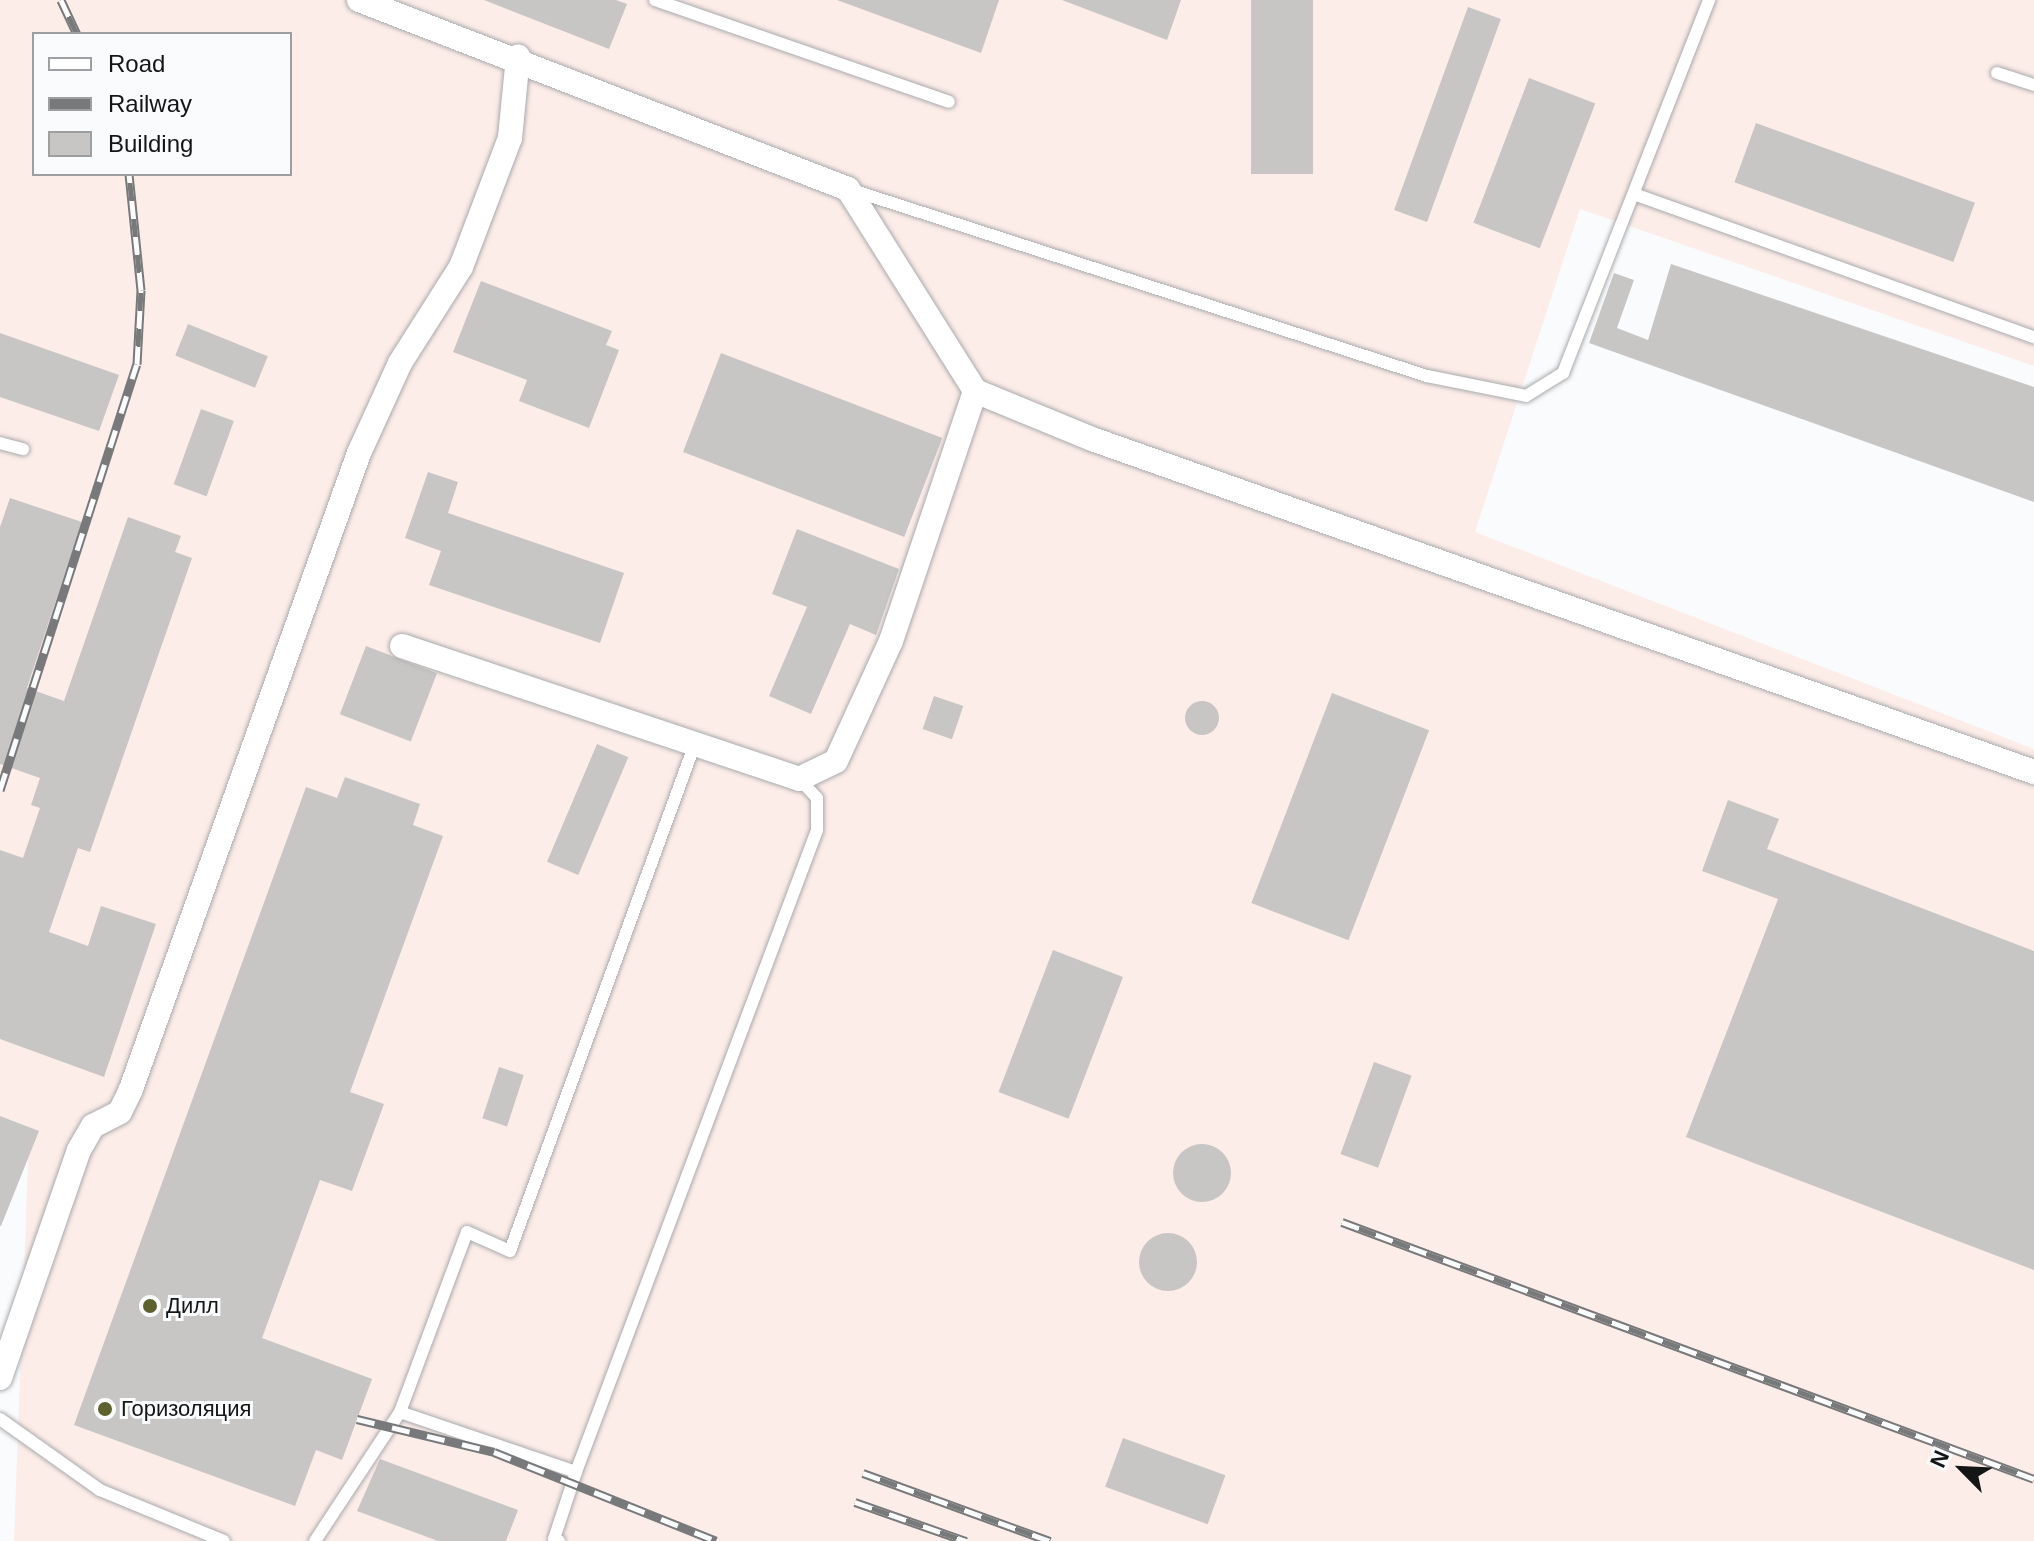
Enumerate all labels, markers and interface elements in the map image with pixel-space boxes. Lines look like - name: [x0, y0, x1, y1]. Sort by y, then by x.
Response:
- legend: [32, 32, 292, 176]
- text: Road: [108, 50, 165, 77]
- text: Railway: [108, 90, 192, 117]
- text: Building: [108, 130, 193, 157]
- place label: Дилл: [166, 1293, 219, 1319]
- marker: Дилл: [141, 1297, 159, 1315]
- place label: Горизоляция: [121, 1396, 251, 1422]
- marker: Горизоляция: [96, 1400, 114, 1418]
- north arrow: [1922, 1429, 2002, 1509]
- text: N: [1925, 1447, 1954, 1471]

